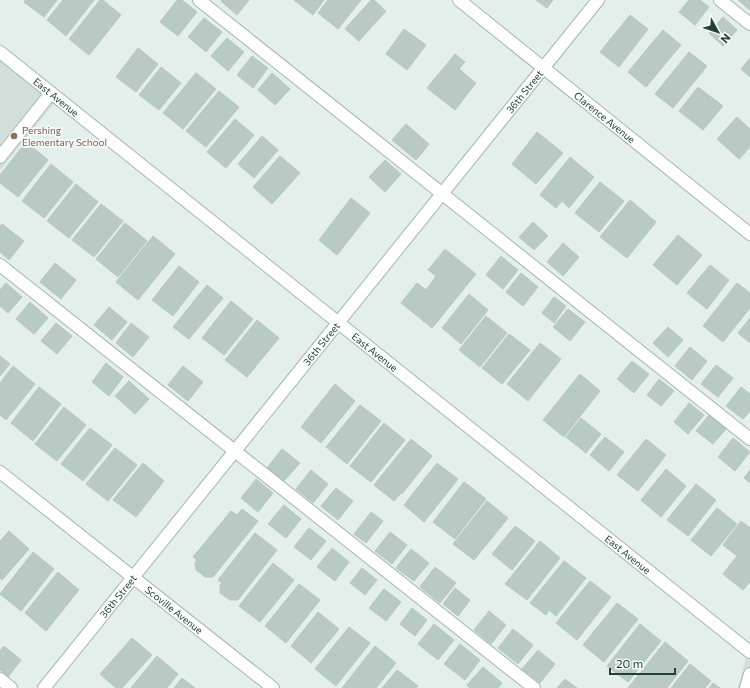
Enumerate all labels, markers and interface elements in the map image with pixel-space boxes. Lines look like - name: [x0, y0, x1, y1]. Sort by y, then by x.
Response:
- north arrow: [698, 12, 738, 52]
- text: N: [718, 31, 734, 46]
- street label: 36th Street: [503, 67, 545, 115]
- street label: East Avenue: [31, 75, 81, 119]
- street label: Clarence Avenue: [572, 89, 638, 145]
- place label: Pershing Elementary School: [22, 124, 107, 148]
- marker: Pershing Elementary School: [9, 131, 19, 141]
- street label: 36th Street: [300, 320, 342, 368]
- street label: East Avenue: [350, 330, 400, 374]
- street label: East Avenue: [603, 532, 653, 576]
- street label: 36th Street: [97, 572, 139, 620]
- street label: Scoville Avenue: [143, 583, 205, 636]
- scale bar: [610, 650, 675, 676]
- text: 20 m: [616, 656, 643, 670]

